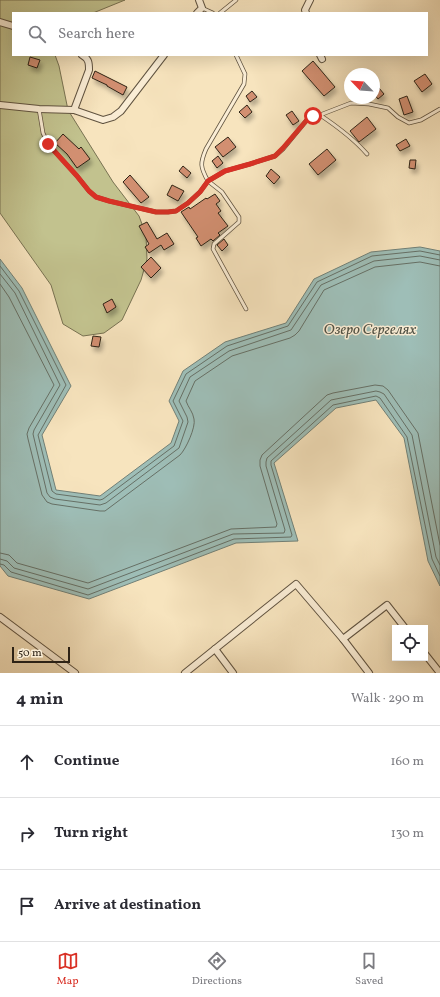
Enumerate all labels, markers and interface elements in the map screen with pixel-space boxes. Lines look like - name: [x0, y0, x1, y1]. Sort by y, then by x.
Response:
- search box: [12, 12, 428, 56]
- icon: search: [26, 23, 48, 45]
- text: Search here: [58, 24, 135, 45]
- north arrow: [344, 68, 380, 104]
- route start: [304, 107, 322, 125]
- route end: [39, 135, 57, 153]
- water label: Озеро Сергелях: [324, 320, 416, 341]
- map controls: [392, 625, 428, 661]
- button: locate: [392, 625, 428, 661]
- scale bar: [12, 645, 70, 664]
- text: 50 m: [18, 646, 42, 661]
- text: 4 min: [16, 688, 63, 711]
- text: Walk · 290 m: [351, 690, 424, 708]
- icon: ahead: [16, 751, 38, 773]
- text: Continue: [54, 751, 119, 772]
- text: 160 m: [390, 753, 424, 771]
- icon: right: [16, 823, 38, 845]
- text: Turn right: [54, 823, 128, 844]
- text: 130 m: [391, 825, 424, 843]
- icon: arrive: [16, 895, 38, 917]
- text: Arrive at destination: [54, 895, 201, 916]
- tab: Map: [57, 950, 79, 989]
- tab: Directions: [192, 950, 242, 989]
- tab: Saved: [355, 950, 383, 989]

